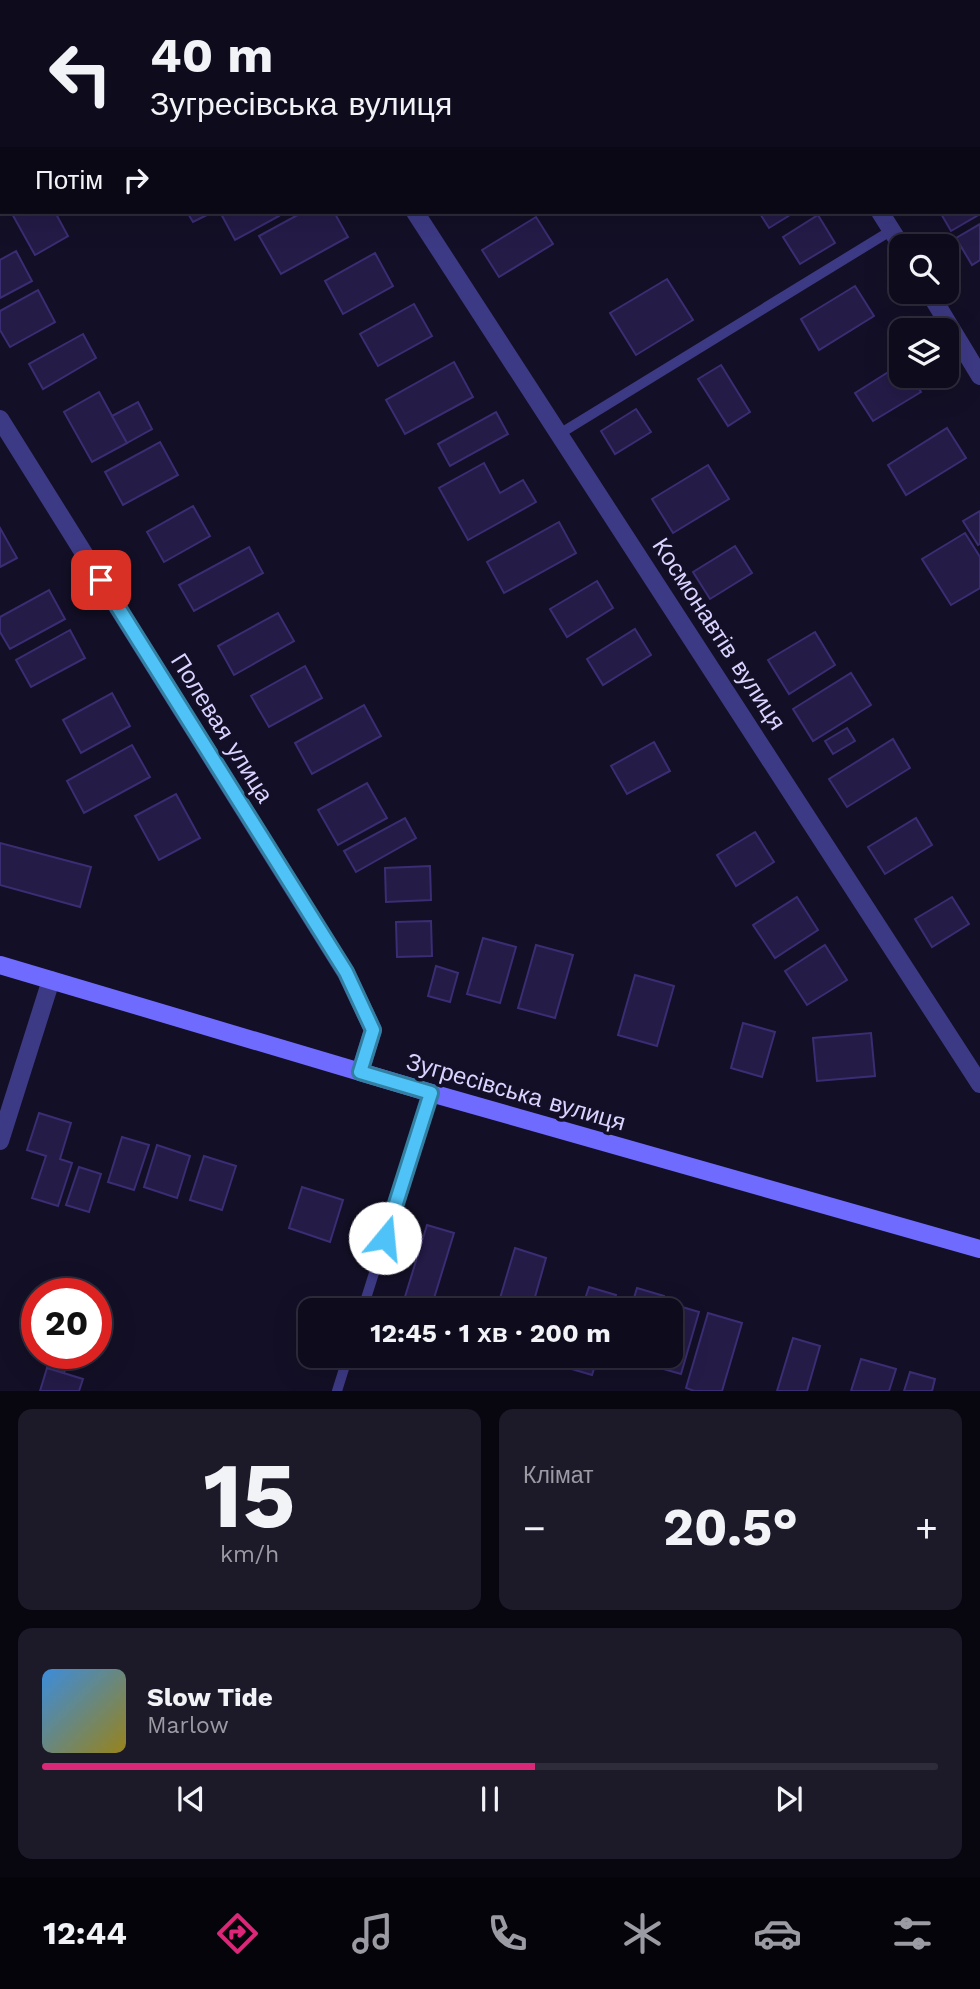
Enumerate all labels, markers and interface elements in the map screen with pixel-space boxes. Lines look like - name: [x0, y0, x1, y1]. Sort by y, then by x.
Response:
- text: 40 m: [150, 26, 273, 84]
- icon: left: [35, 28, 126, 119]
- text: Зугресівська вулиця: [150, 85, 452, 123]
- icon: right: [117, 161, 155, 199]
- text: Потім: [35, 165, 103, 195]
- map controls: [889, 234, 959, 388]
- button: search: [889, 234, 959, 304]
- button: layers: [889, 318, 959, 388]
- street label: Космонавтів вулиця: [647, 533, 791, 735]
- pin: [71, 550, 131, 610]
- icon: arrive: [82, 561, 120, 599]
- street label: Полевая улица: [165, 648, 279, 808]
- street label: Зугресівська вулиця: [403, 1047, 629, 1137]
- position arrow: [348, 1201, 422, 1275]
- speed limit sign: 20: [21, 1278, 112, 1369]
- text: 12:45 · 1 хв · 200 m: [370, 1318, 611, 1348]
- text: 15: [203, 1442, 296, 1549]
- text: Клімат: [523, 1462, 594, 1489]
- text: 20.5°: [663, 1497, 798, 1558]
- text: −: [523, 1506, 546, 1550]
- text: +: [915, 1506, 938, 1550]
- text: km/h: [220, 1541, 279, 1568]
- text: Slow Tide: [147, 1682, 273, 1712]
- text: Marlow: [147, 1712, 229, 1739]
- icon: previous: [172, 1780, 210, 1818]
- icon: pause: [471, 1780, 509, 1818]
- icon: next: [770, 1780, 808, 1818]
- icon: directions: [213, 1909, 262, 1958]
- icon: music: [348, 1909, 397, 1958]
- icon: phone: [483, 1909, 532, 1958]
- icon: climate: [618, 1909, 667, 1958]
- icon: car: [753, 1909, 802, 1958]
- icon: filters: [888, 1909, 937, 1958]
- text: 12:44: [43, 1914, 127, 1952]

